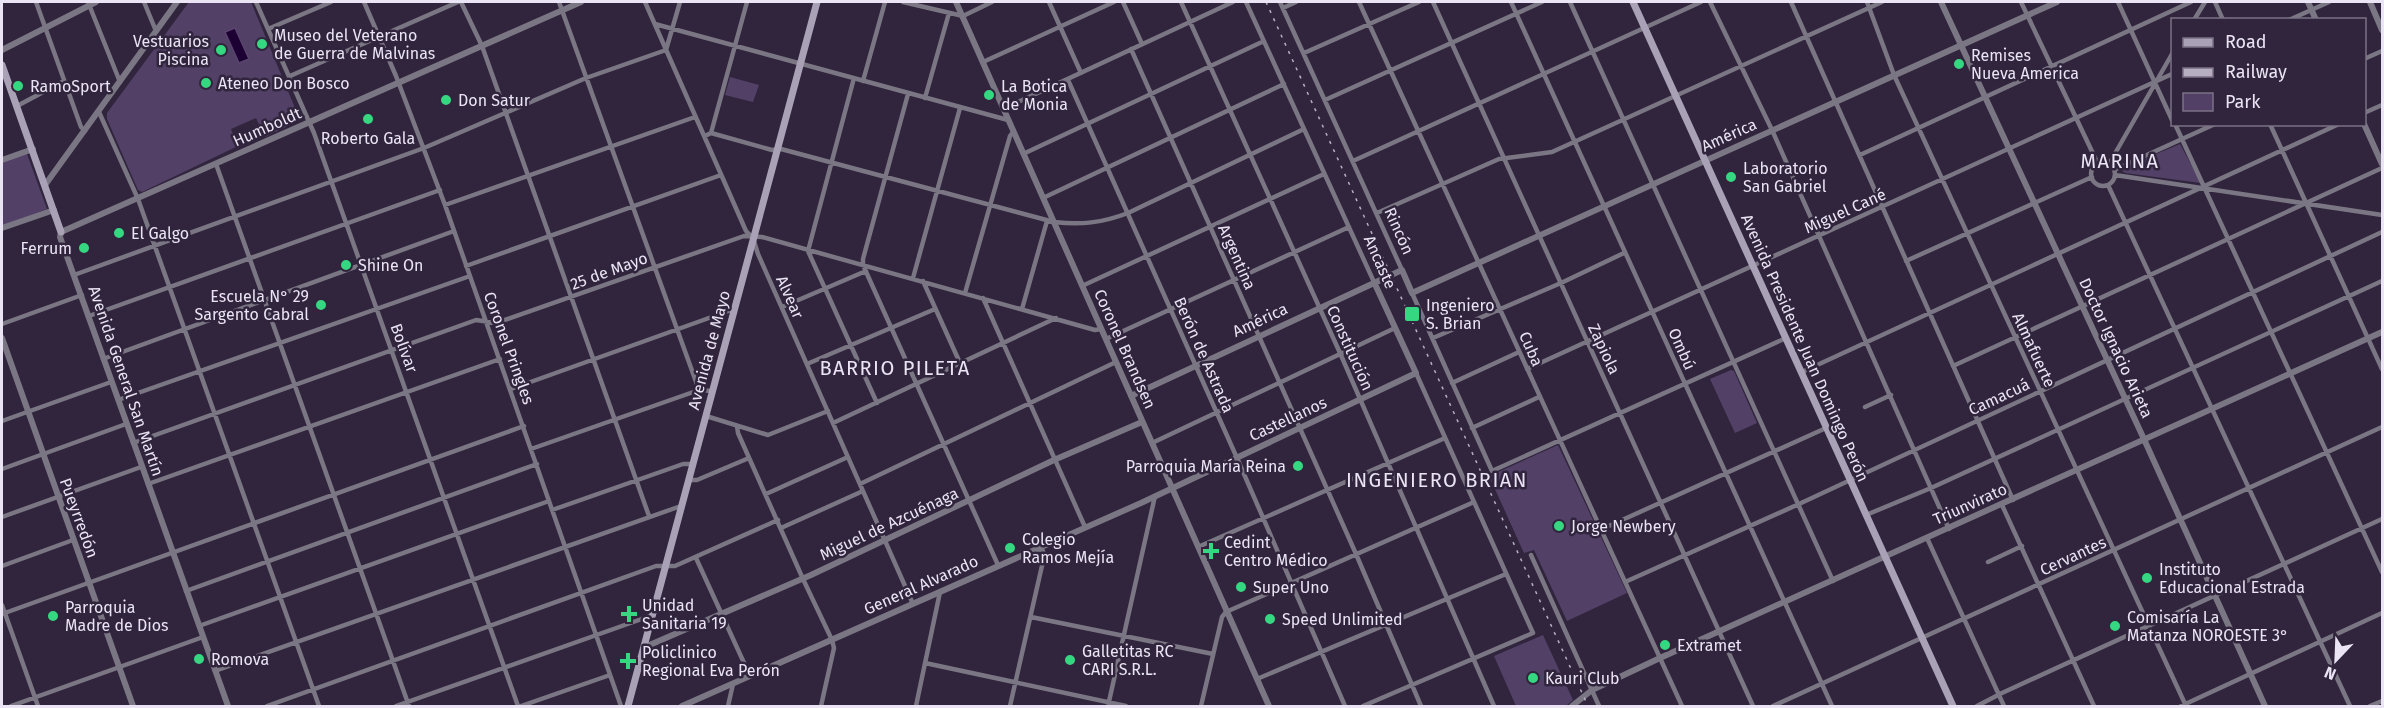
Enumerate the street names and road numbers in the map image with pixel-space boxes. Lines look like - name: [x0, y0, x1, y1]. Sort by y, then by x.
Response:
- street label: Humboldt: [230, 103, 304, 150]
- street label: América: [1698, 114, 1760, 156]
- street label: Miguel Cané: [1801, 184, 1889, 238]
- street label: Rincón: [1380, 204, 1418, 258]
- street label: Avenida Presidente Juan Domingo Perón: [1737, 211, 1873, 485]
- street label: Argentina: [1214, 221, 1260, 293]
- street label: Ancaste: [1360, 232, 1400, 292]
- street label: 25 de Mayo: [568, 248, 650, 294]
- street label: Alvear: [772, 273, 808, 322]
- street label: Doctor Ignacio Arieta: [2075, 275, 2157, 421]
- street label: Avenida General San Martín: [84, 283, 168, 479]
- street label: Coronel Brandsen: [1090, 286, 1160, 412]
- street label: Avenida de Mayo: [684, 288, 734, 412]
- street label: Coronel Pringles: [480, 289, 538, 407]
- street label: Berón de Astrada: [1170, 294, 1238, 416]
- street label: América: [1229, 299, 1291, 341]
- street label: Constitución: [1323, 303, 1377, 393]
- street label: Almafuerte: [2008, 310, 2060, 390]
- street label: Bolívar: [386, 321, 422, 376]
- street label: Zapiola: [1584, 321, 1624, 377]
- street label: Ombú: [1664, 325, 1700, 373]
- street label: Cuba: [1515, 329, 1547, 369]
- street label: Camacuá: [1965, 375, 2033, 419]
- street label: Castellanos: [1246, 393, 1330, 445]
- street label: Pueyrredón: [56, 475, 102, 561]
- street label: Triunvirato: [1930, 479, 2010, 529]
- street label: Miguel de Azcuénaga: [817, 484, 961, 564]
- street label: Cervantes: [2037, 532, 2109, 580]
- street label: General Alvarado: [861, 551, 981, 619]

